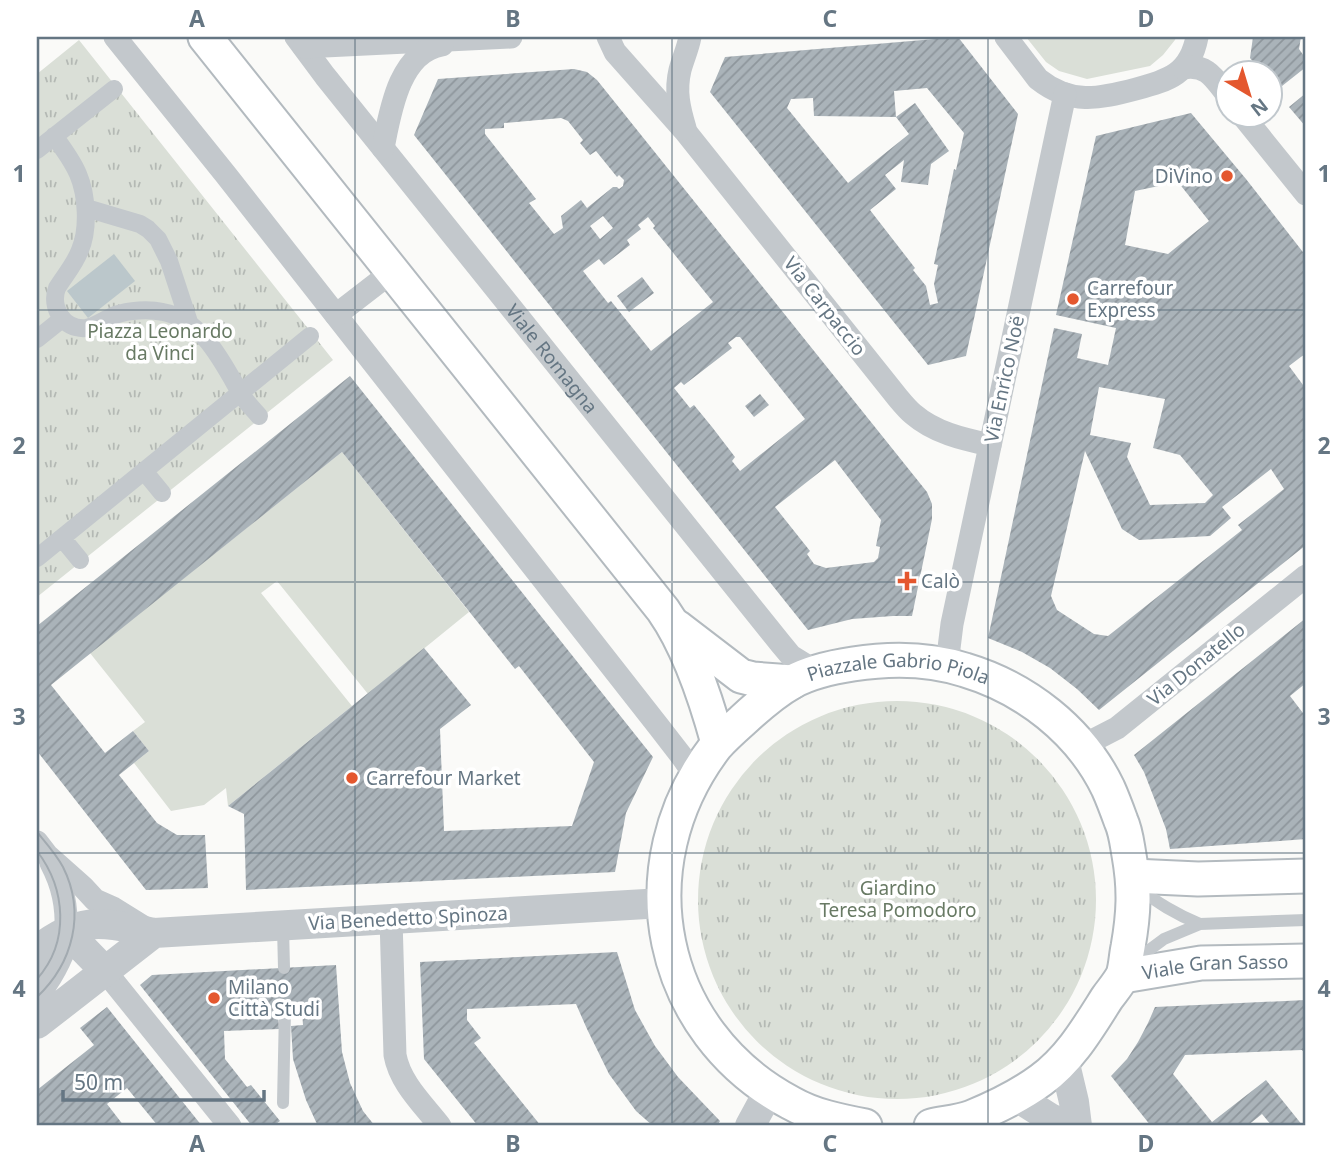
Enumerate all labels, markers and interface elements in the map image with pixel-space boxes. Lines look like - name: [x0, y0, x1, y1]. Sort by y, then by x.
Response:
- text: A: [189, 2, 205, 34]
- text: B: [505, 2, 521, 34]
- text: C: [823, 2, 838, 34]
- text: D: [1138, 2, 1154, 34]
- north arrow: [1214, 60, 1284, 130]
- text: N: [1245, 92, 1274, 122]
- text: 1: [12, 157, 26, 189]
- text: 1: [1317, 157, 1331, 189]
- place label: DiVino: [1155, 163, 1213, 189]
- marker: DiVino: [1219, 168, 1235, 184]
- street label: Via Carpaccio: [778, 251, 872, 361]
- place label: Carrefour Express: [1087, 275, 1173, 323]
- marker: Carrefour Express: [1065, 291, 1081, 307]
- street label: Viale Romagna: [500, 298, 604, 419]
- street label: Via Enrico Noë: [978, 313, 1030, 445]
- park label: Piazza Leonardo da Vinci: [87, 318, 233, 366]
- text: 2: [12, 429, 26, 461]
- text: 2: [1317, 429, 1331, 461]
- place label: Calò: [921, 568, 960, 594]
- marker: Calò: [899, 573, 915, 589]
- street label: Via Donatello: [1142, 617, 1250, 711]
- street label: Piazzale Gabrio Piola: [803, 647, 993, 690]
- text: 3: [12, 700, 26, 732]
- text: 3: [1317, 700, 1331, 732]
- place label: Carrefour Market: [366, 765, 521, 791]
- marker: Carrefour Market: [344, 770, 360, 786]
- park label: Giardino Teresa Pomodoro: [819, 875, 977, 923]
- street label: Via Benedetto Spinoza: [308, 900, 508, 936]
- street label: Viale Gran Sasso: [1140, 948, 1289, 986]
- text: 4: [12, 972, 26, 1004]
- text: 4: [1317, 972, 1331, 1004]
- place label: Milano Città Studi: [228, 974, 320, 1022]
- marker: Milano Città Studi: [206, 990, 222, 1006]
- scale bar: [63, 1058, 264, 1102]
- text: 50 m: [74, 1068, 123, 1096]
- text: A: [189, 1127, 205, 1159]
- text: B: [505, 1127, 521, 1159]
- text: C: [823, 1127, 838, 1159]
- text: D: [1138, 1127, 1154, 1159]

